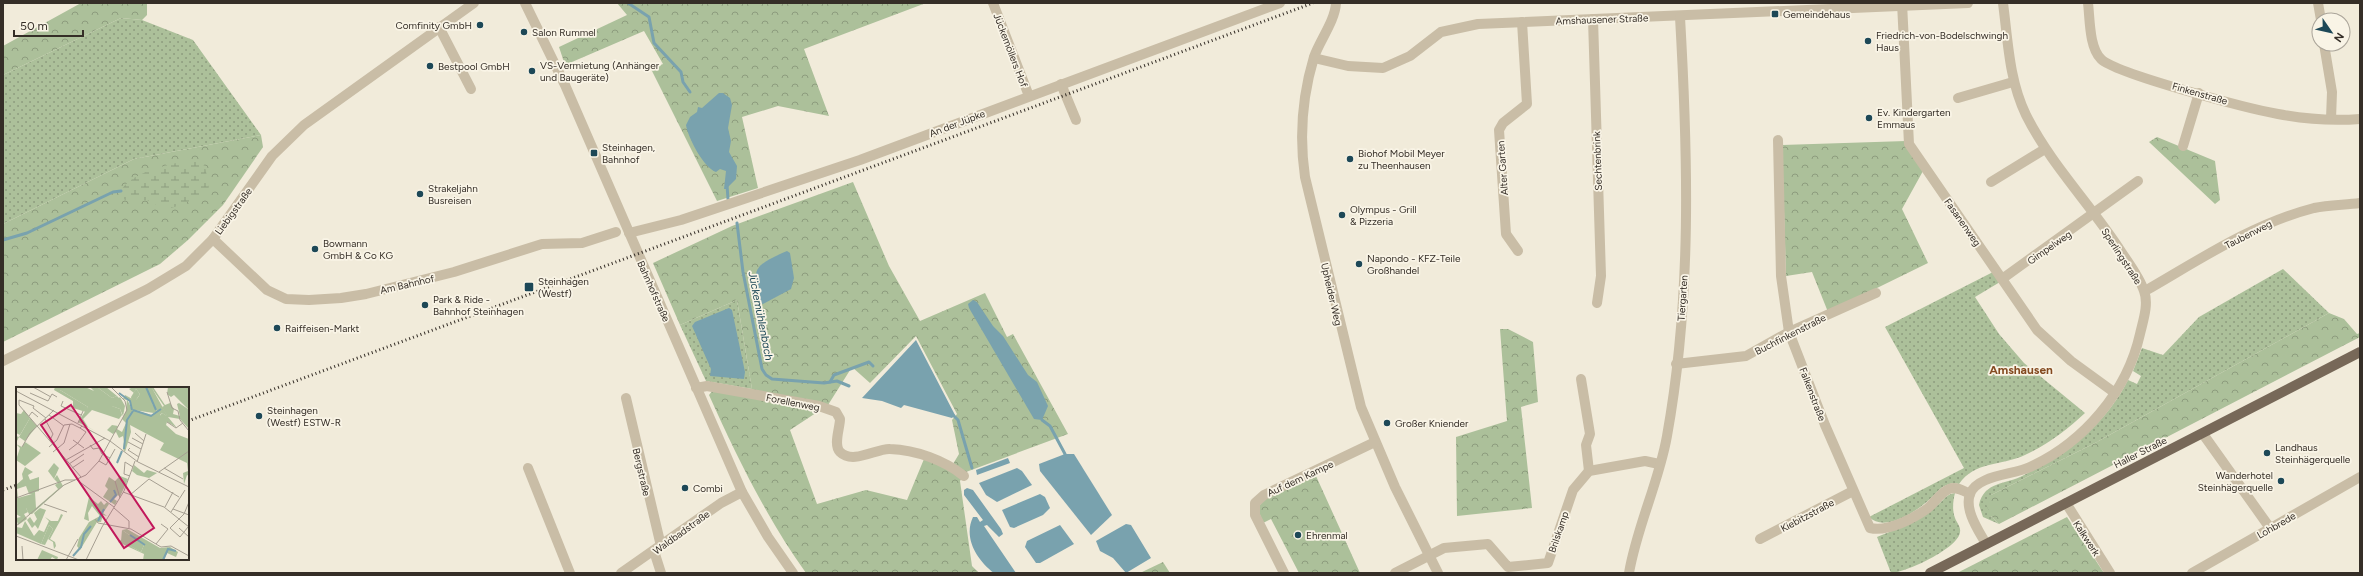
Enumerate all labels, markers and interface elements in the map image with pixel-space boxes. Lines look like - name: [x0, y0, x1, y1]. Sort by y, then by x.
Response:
- place label: Gemeindehaus: [1783, 8, 1851, 21]
- marker: Gemeindehaus: [1770, 9, 1780, 19]
- street label: Jückemöllers Hof: [990, 11, 1031, 89]
- street label: Amshausener Straße: [1555, 11, 1649, 28]
- scale bar: [14, 12, 83, 38]
- north arrow: [2311, 12, 2351, 52]
- text: 50 m: [20, 19, 48, 33]
- place label: Comfinity GmbH: [396, 19, 472, 32]
- marker: Comfinity GmbH: [475, 20, 485, 30]
- place label: Salon Rummel: [532, 26, 596, 39]
- marker: Salon Rummel: [519, 27, 529, 37]
- place label: Friedrich-von-Bodelschwingh Haus: [1876, 29, 2008, 54]
- text: N: [2331, 30, 2347, 44]
- marker: Friedrich-von-Bodelschwingh Haus: [1863, 36, 1873, 46]
- place label: VS-Vermietung (Anhänger und Baugeräte): [540, 59, 660, 84]
- place label: Bestpool GmbH: [438, 60, 510, 73]
- marker: Bestpool GmbH: [425, 61, 435, 71]
- marker: VS-Vermietung (Anhänger und Baugeräte): [527, 66, 537, 76]
- street label: Finkenstraße: [2171, 79, 2230, 108]
- place label: Ev. Kindergarten Emmaus: [1877, 106, 1951, 131]
- street label: An der Jüpke: [927, 107, 987, 140]
- marker: Ev. Kindergarten Emmaus: [1864, 113, 1874, 123]
- street label: Sechtenbrink: [1590, 131, 1605, 191]
- street label: Alter Garten: [1494, 140, 1511, 196]
- place label: Steinhagen, Bahnhof: [602, 141, 655, 166]
- place label: Biohof Mobil Meyer zu Theenhausen: [1358, 147, 1445, 172]
- marker: Steinhagen, Bahnhof: [589, 148, 599, 158]
- marker: Biohof Mobil Meyer zu Theenhausen: [1345, 154, 1355, 164]
- place label: Strakeljahn Busreisen: [428, 182, 478, 207]
- street label: Liebigstraße: [212, 185, 255, 237]
- marker: Strakeljahn Busreisen: [415, 189, 425, 199]
- street label: Fasanenweg: [1941, 196, 1984, 249]
- place label: Olympus - Grill & Pizzeria: [1350, 203, 1417, 228]
- marker: Olympus - Grill & Pizzeria: [1337, 210, 1347, 220]
- street label: Taubenweg: [2222, 217, 2274, 252]
- street label: Sperlingstraße: [2098, 226, 2145, 287]
- street label: Gimpelweg: [2025, 227, 2074, 267]
- place label: Bowmann GmbH & Co KG: [323, 237, 393, 262]
- marker: Bowmann GmbH & Co KG: [310, 244, 320, 254]
- place label: Napondo - KFZ-Teile Großhandel: [1367, 252, 1461, 277]
- street label: Bahnhofstraße: [634, 259, 673, 324]
- marker: Napondo - KFZ-Teile Großhandel: [1354, 259, 1364, 269]
- street label: Upheider Weg: [1318, 261, 1345, 327]
- water label: Jückemühlenbach: [745, 270, 776, 362]
- street label: Am Bahnhof: [379, 272, 436, 297]
- street label: Tiergarten: [1674, 274, 1691, 321]
- place label: Steinhagen (Westf): [538, 275, 589, 300]
- marker: Steinhagen (Westf): [523, 281, 535, 293]
- place label: Park & Ride - Bahnhof Steinhagen: [433, 293, 524, 318]
- marker: Park & Ride - Bahnhof Steinhagen: [420, 300, 430, 310]
- street label: Buchfinkenstraße: [1752, 311, 1828, 358]
- place label: Raiffeisen-Markt: [285, 322, 359, 335]
- marker: Raiffeisen-Markt: [272, 323, 282, 333]
- district label: Amshausen: [1989, 363, 2053, 377]
- street label: Falkenstraße: [1796, 365, 1829, 423]
- inset map: [16, 387, 189, 560]
- street label: Forellenweg: [765, 391, 821, 414]
- place label: Steinhagen (Westf) ESTW-R: [267, 404, 341, 429]
- marker: Steinhagen (Westf) ESTW-R: [254, 411, 264, 421]
- place label: Großer Kniender: [1395, 417, 1469, 430]
- marker: Großer Kniender: [1382, 418, 1392, 428]
- street label: Haller Straße: [2112, 433, 2169, 471]
- place label: Landhaus Steinhägerquelle: [2275, 441, 2351, 466]
- street label: Bergstraße: [630, 447, 653, 498]
- marker: Landhaus Steinhägerquelle: [2262, 448, 2272, 458]
- street label: Auf dem Kampe: [1265, 457, 1336, 500]
- place label: Wanderhotel Steinhägerquelle: [2198, 469, 2274, 494]
- marker: Wanderhotel Steinhägerquelle: [2276, 476, 2286, 486]
- place label: Combi: [693, 482, 723, 495]
- marker: Combi: [680, 483, 690, 493]
- street label: Kiebitzstraße: [1778, 496, 1837, 535]
- street label: Waldbadstraße: [650, 507, 713, 557]
- street label: Lohbrede: [2255, 509, 2298, 542]
- street label: Brilskamp: [1545, 510, 1572, 555]
- street label: Kalkwerk: [2070, 518, 2103, 559]
- place label: Ehrenmal: [1306, 529, 1348, 542]
- marker: Ehrenmal: [1293, 530, 1303, 540]

